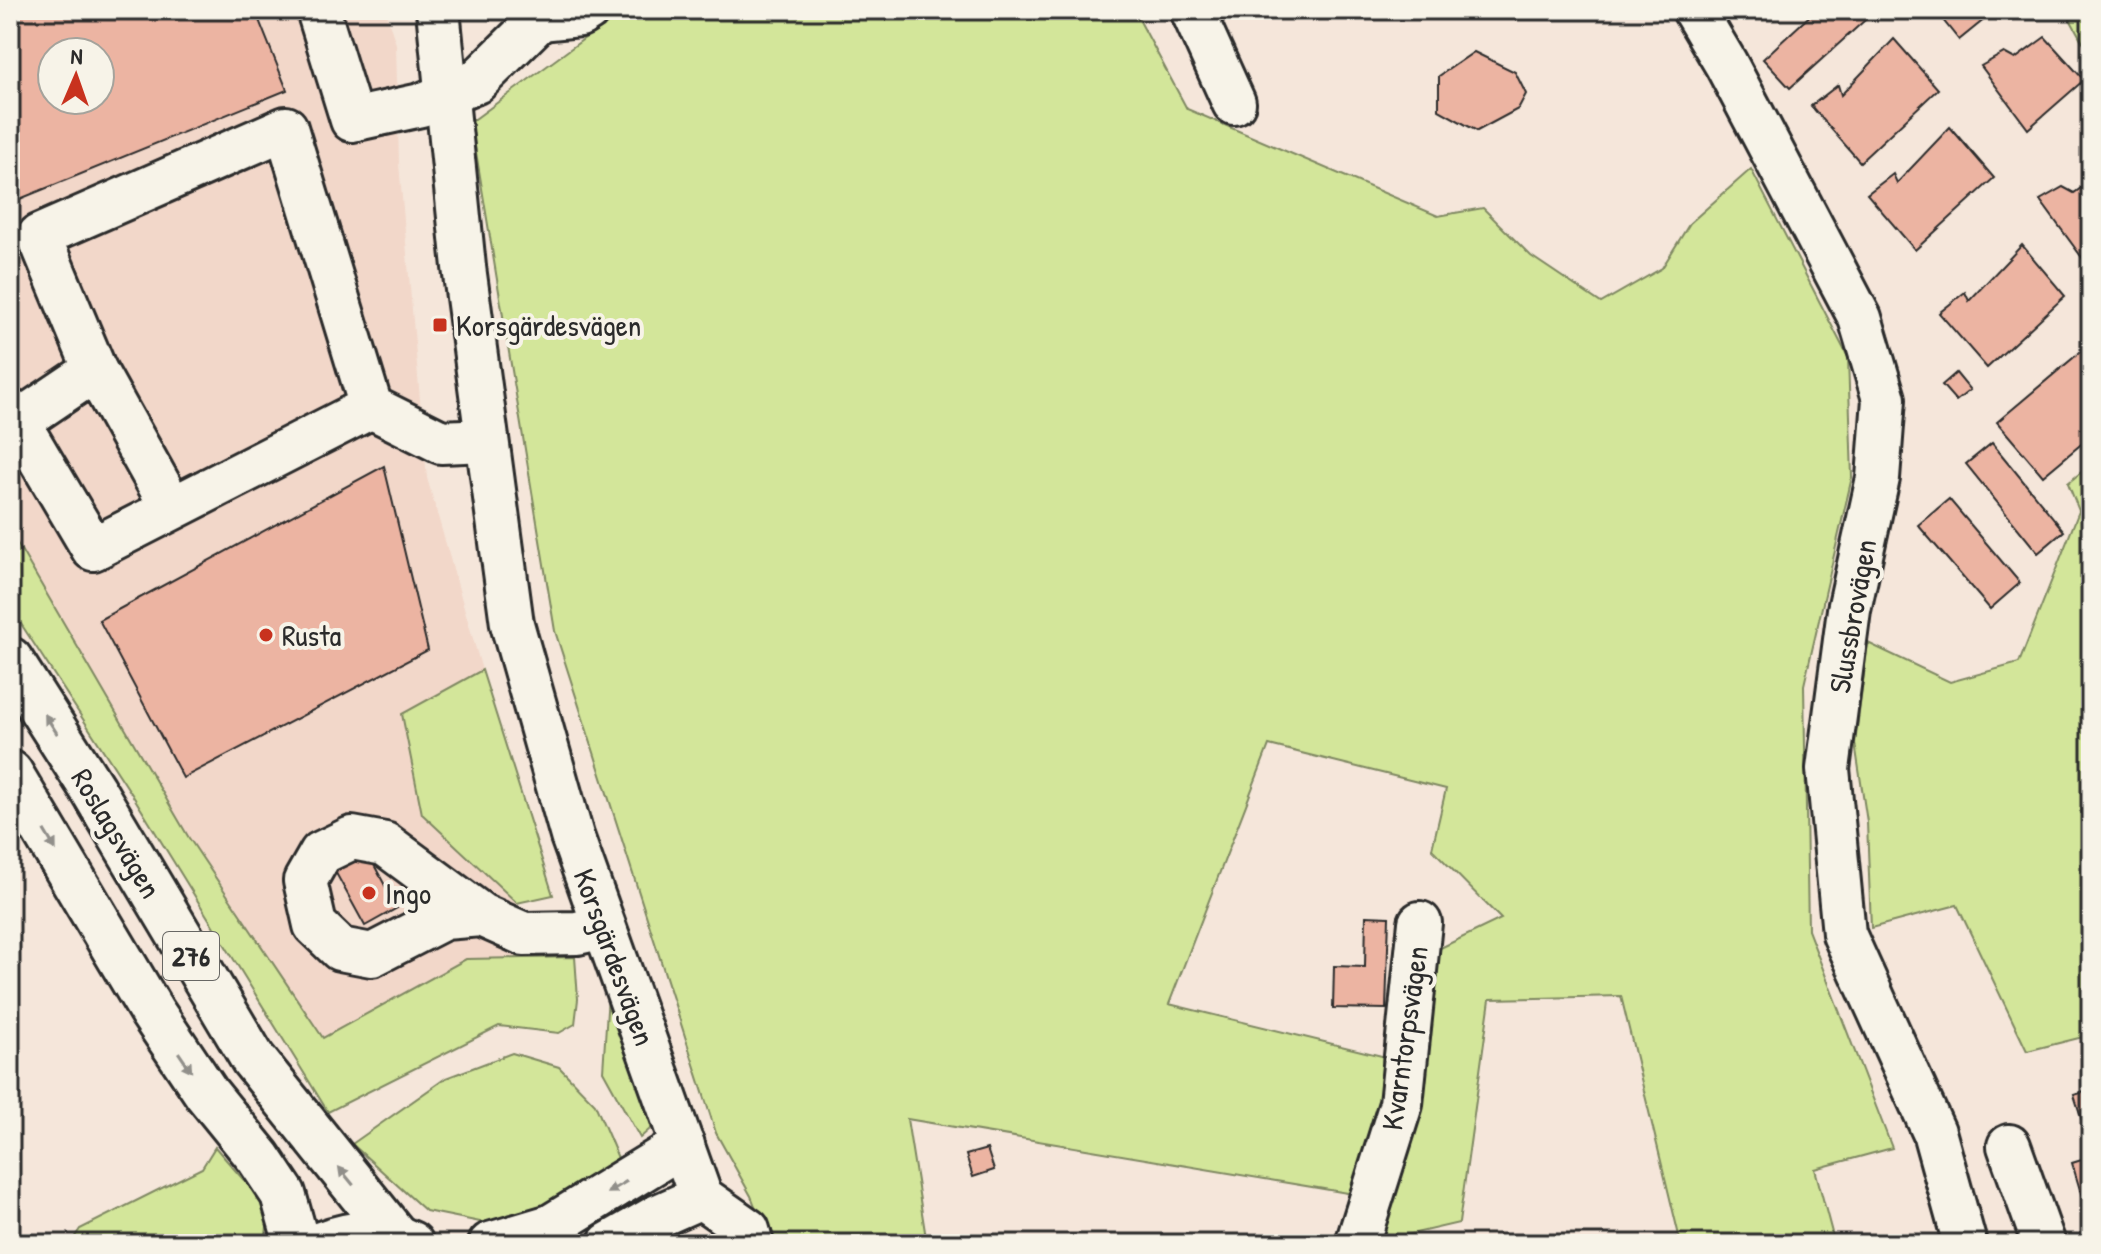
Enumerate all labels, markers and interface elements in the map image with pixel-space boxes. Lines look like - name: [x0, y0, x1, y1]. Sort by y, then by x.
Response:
- north arrow: [36, 36, 116, 116]
- text: N: [70, 41, 83, 71]
- place label: Korsgärdesvägen: [456, 305, 641, 345]
- marker: Korsgärdesvägen: [431, 316, 449, 334]
- street label: Slussbrovägen: [1819, 536, 1885, 696]
- place label: Rusta: [282, 615, 341, 655]
- marker: Rusta: [257, 626, 275, 644]
- one-way arrow: [44, 714, 59, 735]
- street label: Roslagsvägen: [63, 761, 171, 905]
- one-way arrow: [43, 829, 57, 851]
- street label: Korsgärdesvägen: [565, 863, 665, 1051]
- place label: Ingo: [385, 873, 431, 913]
- marker: Ingo: [360, 884, 378, 902]
- road number: 276: [163, 932, 219, 980]
- street label: Kvarntorpsvägen: [1371, 943, 1437, 1133]
- one-way arrow: [178, 1051, 193, 1072]
- one-way arrow: [338, 1165, 355, 1186]
- one-way arrow: [606, 1179, 628, 1193]

